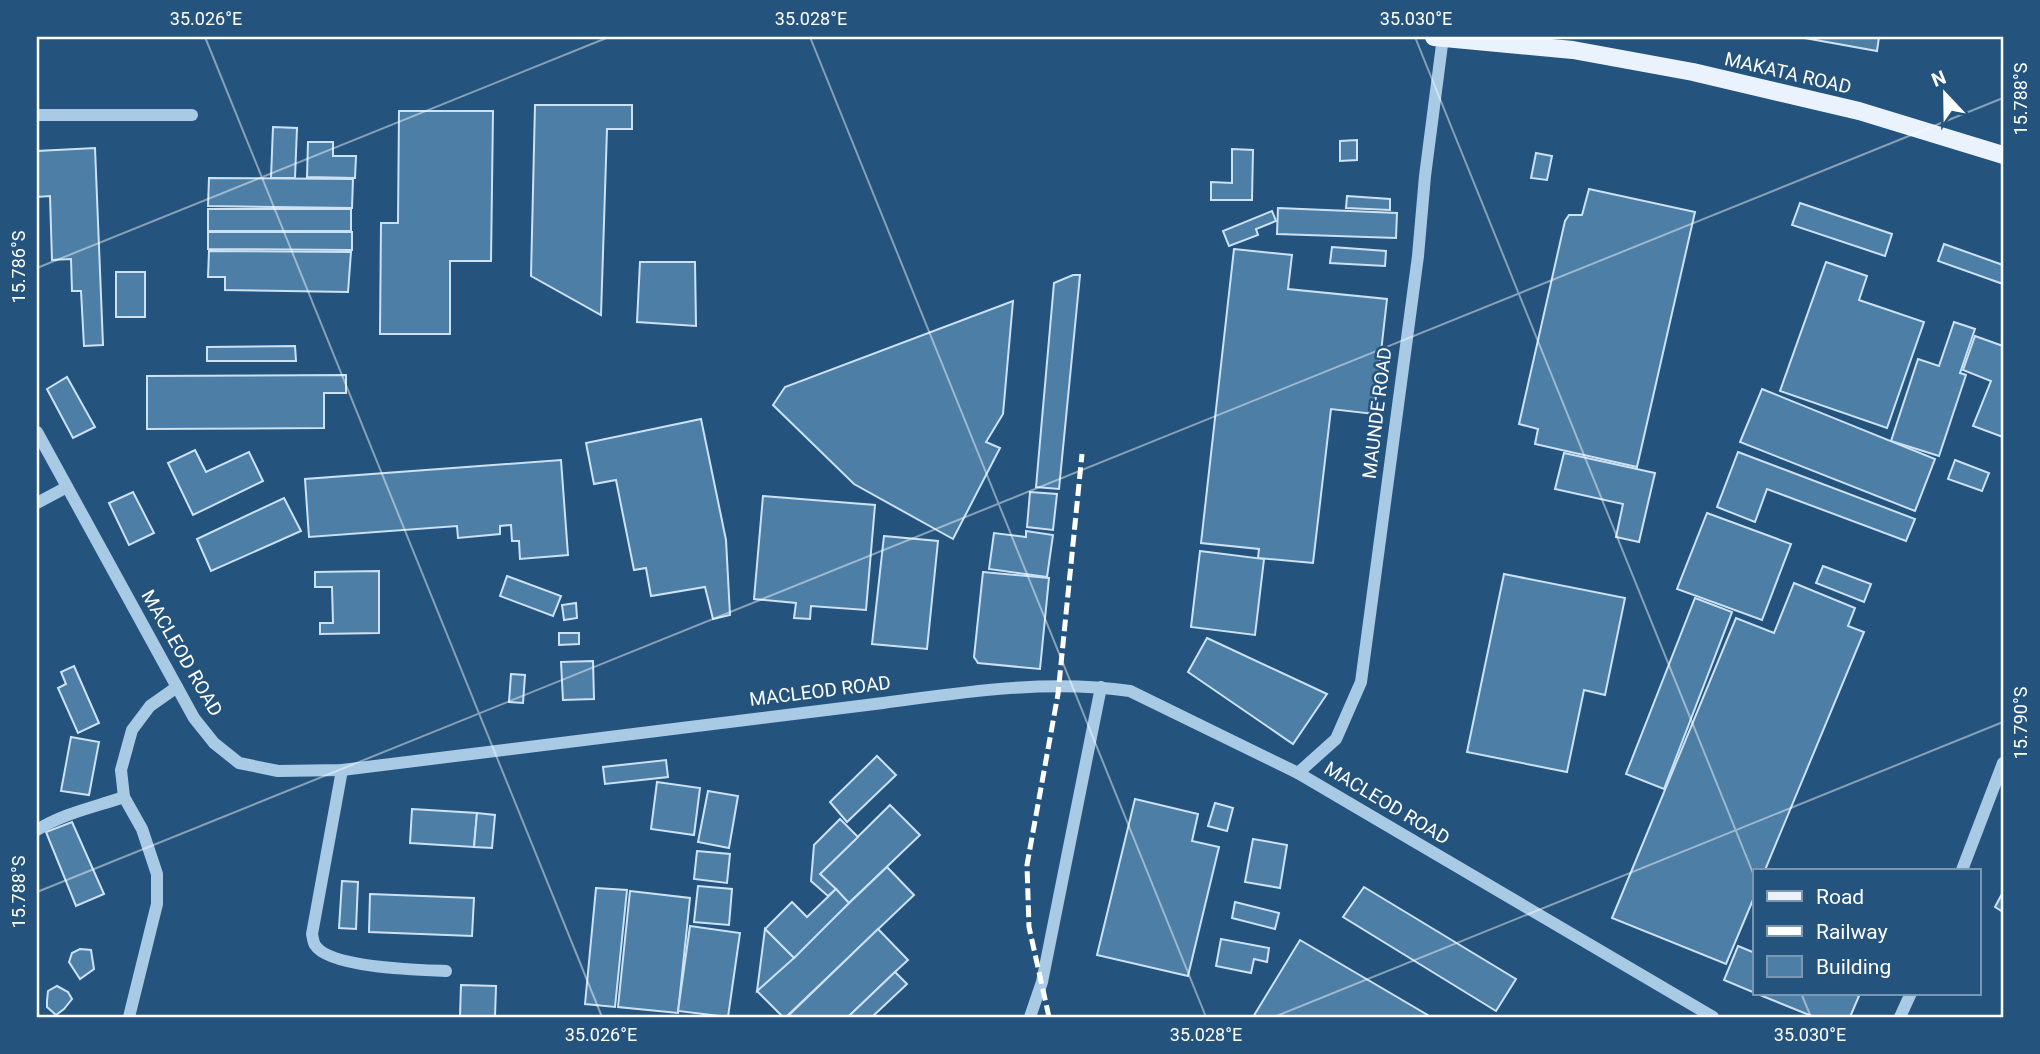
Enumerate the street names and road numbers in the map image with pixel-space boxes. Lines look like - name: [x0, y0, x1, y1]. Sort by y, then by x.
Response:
- street label: MAKATA ROAD: [1722, 47, 1854, 99]
- street label: MAUNDE ROAD: [1358, 346, 1396, 480]
- street label: MACLEOD ROAD: [137, 586, 227, 720]
- street label: MACLEOD ROAD: [748, 671, 892, 711]
- street label: MACLEOD ROAD: [1320, 757, 1454, 849]

